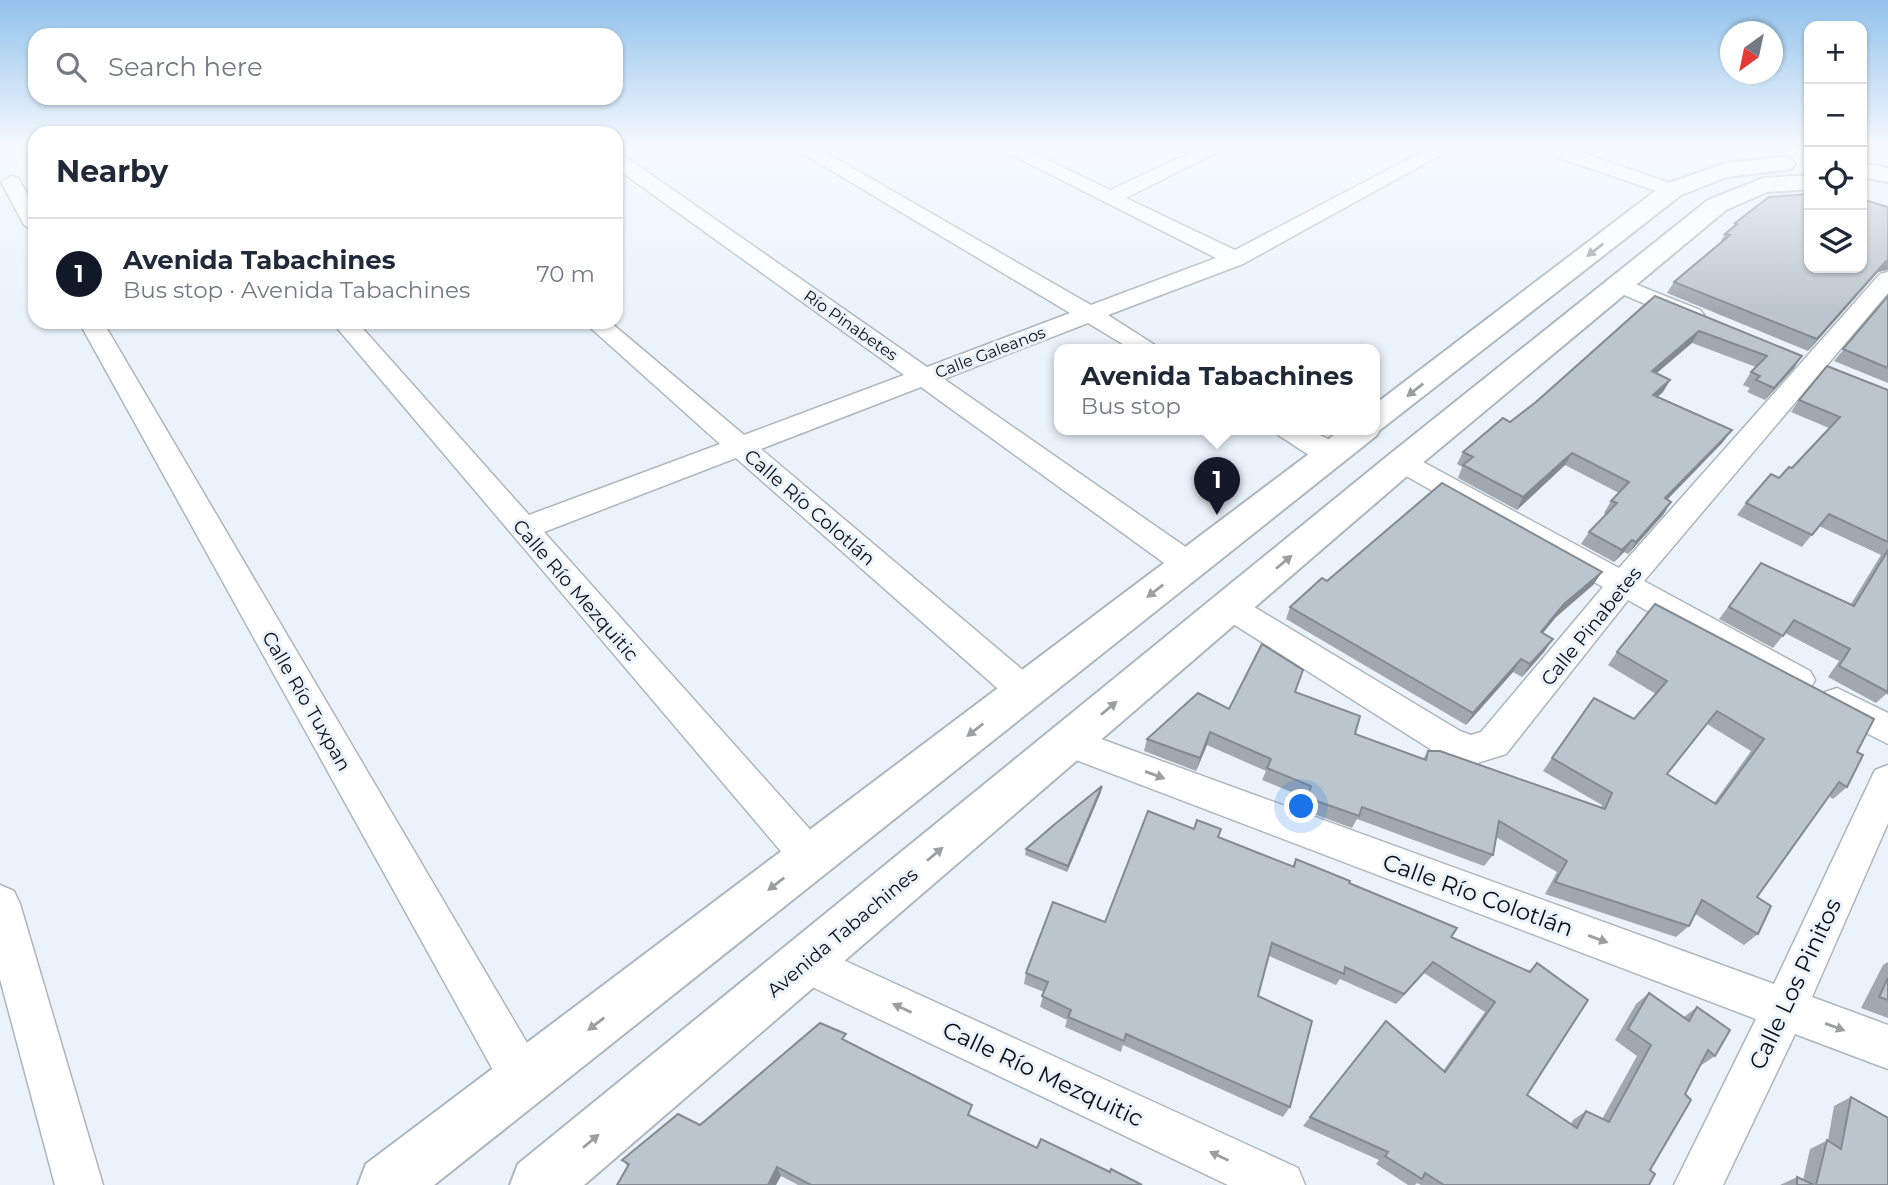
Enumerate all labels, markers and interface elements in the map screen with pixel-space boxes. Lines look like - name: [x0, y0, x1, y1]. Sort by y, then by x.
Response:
- north arrow: [1720, 21, 1783, 84]
- map controls: [1804, 21, 1867, 273]
- button: +: [1804, 21, 1867, 84]
- search box: [28, 28, 623, 105]
- icon: search: [52, 48, 90, 86]
- text: Search here: [108, 51, 263, 83]
- button: −: [1804, 84, 1867, 147]
- button: locate: [1804, 147, 1867, 210]
- text: Nearby: [56, 153, 168, 190]
- button: layers: [1804, 210, 1867, 273]
- one-way arrow: [1586, 242, 1604, 256]
- text: Avenida Tabachines: [123, 244, 396, 276]
- text: 1: [74, 260, 84, 288]
- text: 70 m: [536, 260, 595, 288]
- text: Bus stop · Avenida Tabachines: [123, 276, 470, 304]
- street label: Río Pinabetes: [800, 286, 902, 365]
- street label: Calle Galeanos: [932, 323, 1048, 382]
- popup: [1054, 344, 1380, 435]
- text: Avenida Tabachines: [1081, 360, 1353, 392]
- one-way arrow: [1407, 382, 1425, 397]
- text: Bus stop: [1081, 392, 1181, 420]
- street label: Calle Río Colotlán: [740, 444, 880, 570]
- pin: 1: [1194, 457, 1240, 515]
- street label: Calle Río Mezquitic: [508, 515, 643, 666]
- one-way arrow: [1275, 555, 1292, 570]
- street label: Calle Pinabetes: [1536, 562, 1646, 690]
- one-way arrow: [1146, 583, 1164, 597]
- street label: Calle Río Tuxpan: [257, 627, 356, 775]
- one-way arrow: [1101, 701, 1118, 716]
- one-way arrow: [966, 722, 984, 736]
- one-way arrow: [1145, 769, 1166, 780]
- your location: [1284, 789, 1318, 823]
- one-way arrow: [926, 847, 944, 862]
- street label: Calle Río Colotlán: [1379, 848, 1577, 942]
- street label: Avenida Tabachines: [762, 863, 922, 1002]
- one-way arrow: [767, 876, 784, 891]
- street label: Calle Los Pinitos: [1743, 894, 1847, 1074]
- one-way arrow: [1588, 934, 1609, 945]
- one-way arrow: [892, 1003, 912, 1014]
- street label: Calle Río Mezquitic: [938, 1015, 1148, 1133]
- one-way arrow: [588, 1017, 606, 1032]
- one-way arrow: [1824, 1022, 1845, 1033]
- one-way arrow: [582, 1134, 600, 1149]
- one-way arrow: [1209, 1150, 1230, 1161]

